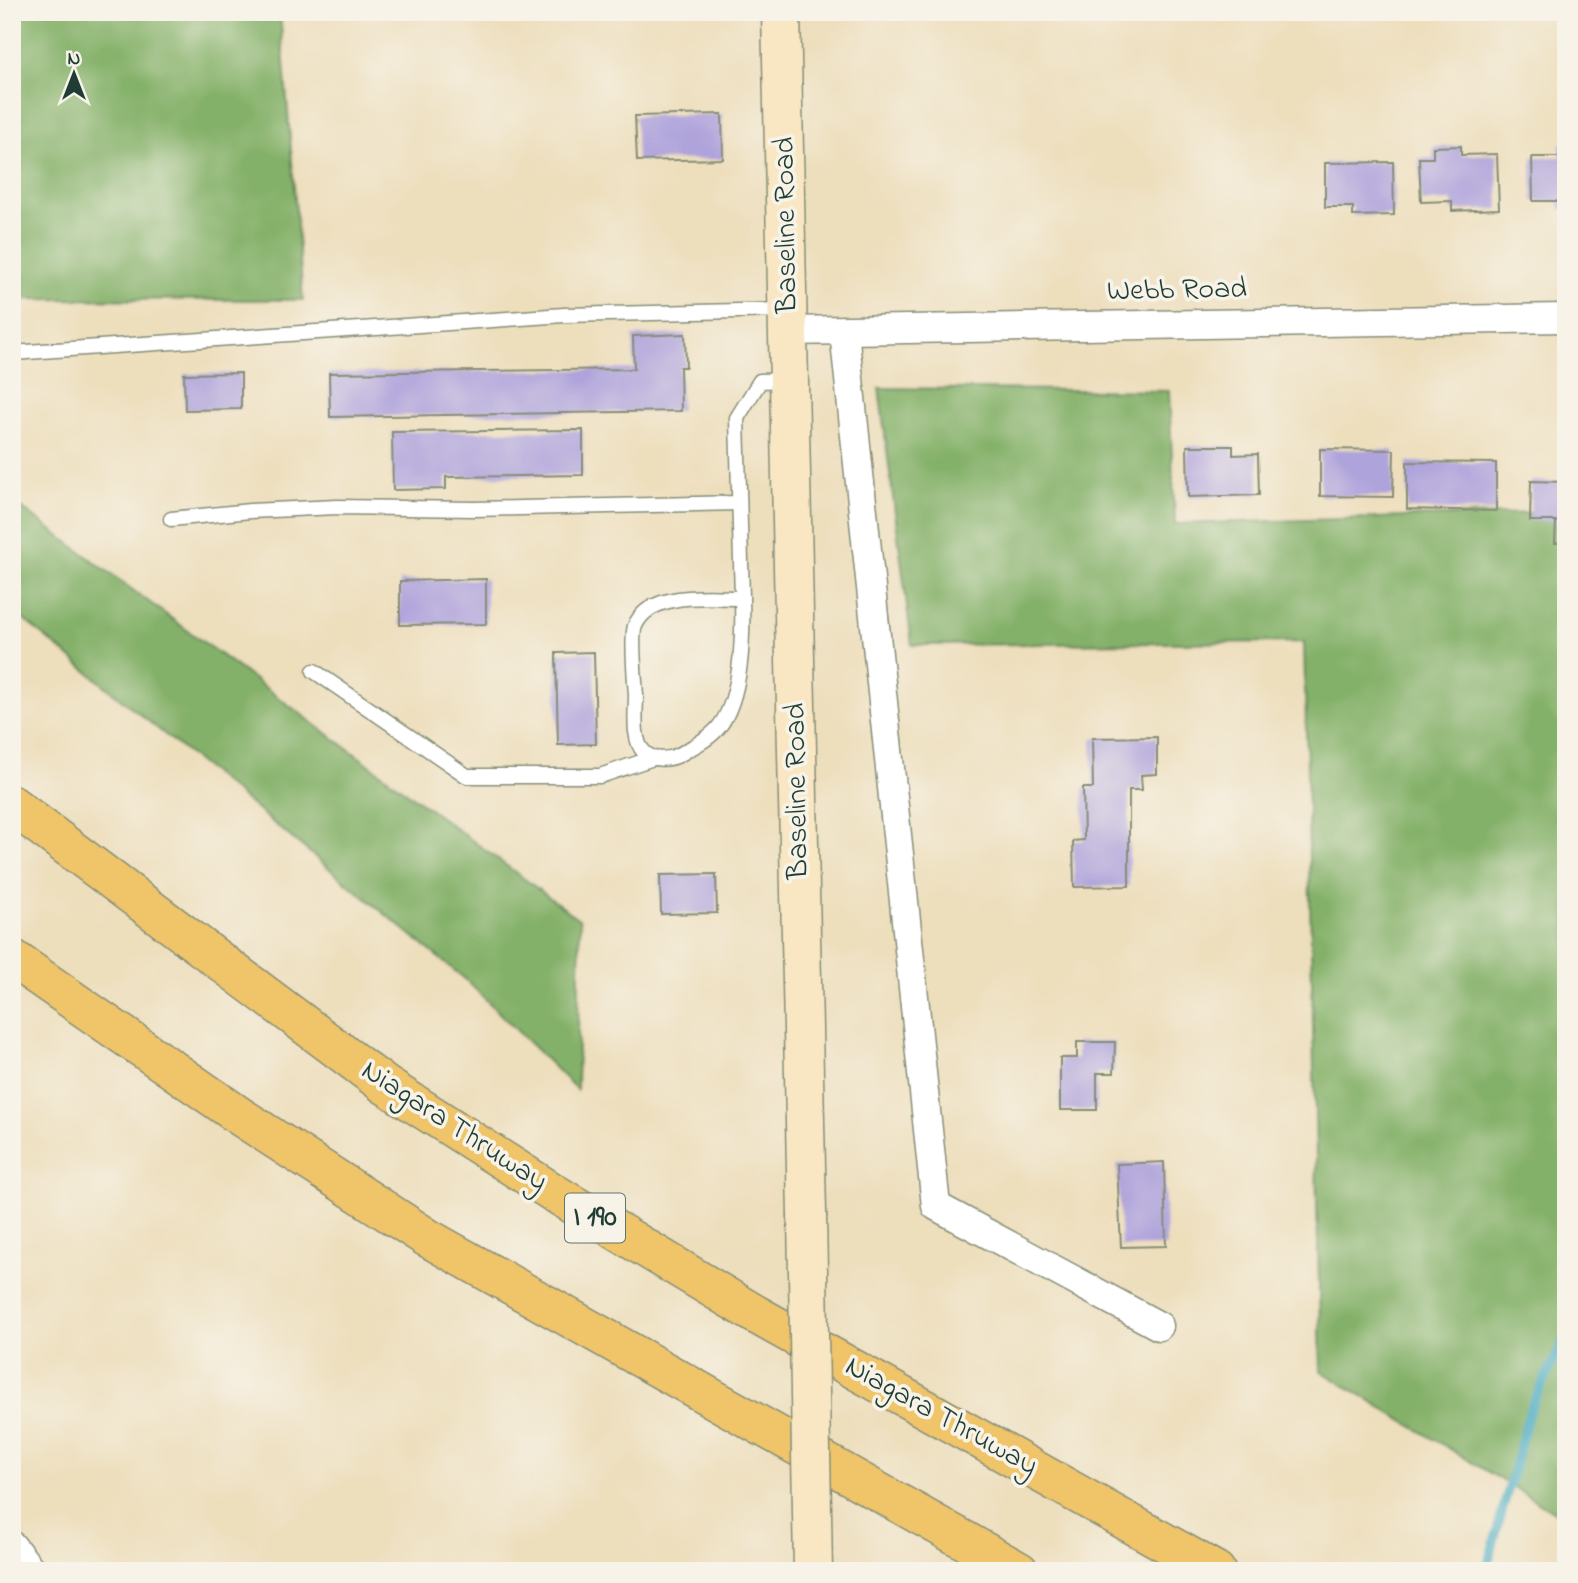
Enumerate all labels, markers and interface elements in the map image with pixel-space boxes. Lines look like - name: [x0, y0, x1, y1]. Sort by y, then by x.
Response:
- north arrow: [38, 38, 108, 108]
- text: N: [68, 46, 81, 73]
- street label: Baseline Road: [763, 136, 811, 315]
- street label: Webb Road: [1107, 268, 1248, 314]
- street label: Baseline Road: [774, 702, 822, 881]
- street label: Niagara Thruway: [352, 1050, 556, 1204]
- road number: I 190: [565, 1194, 625, 1242]
- street label: Niagara Thruway: [836, 1346, 1046, 1488]

